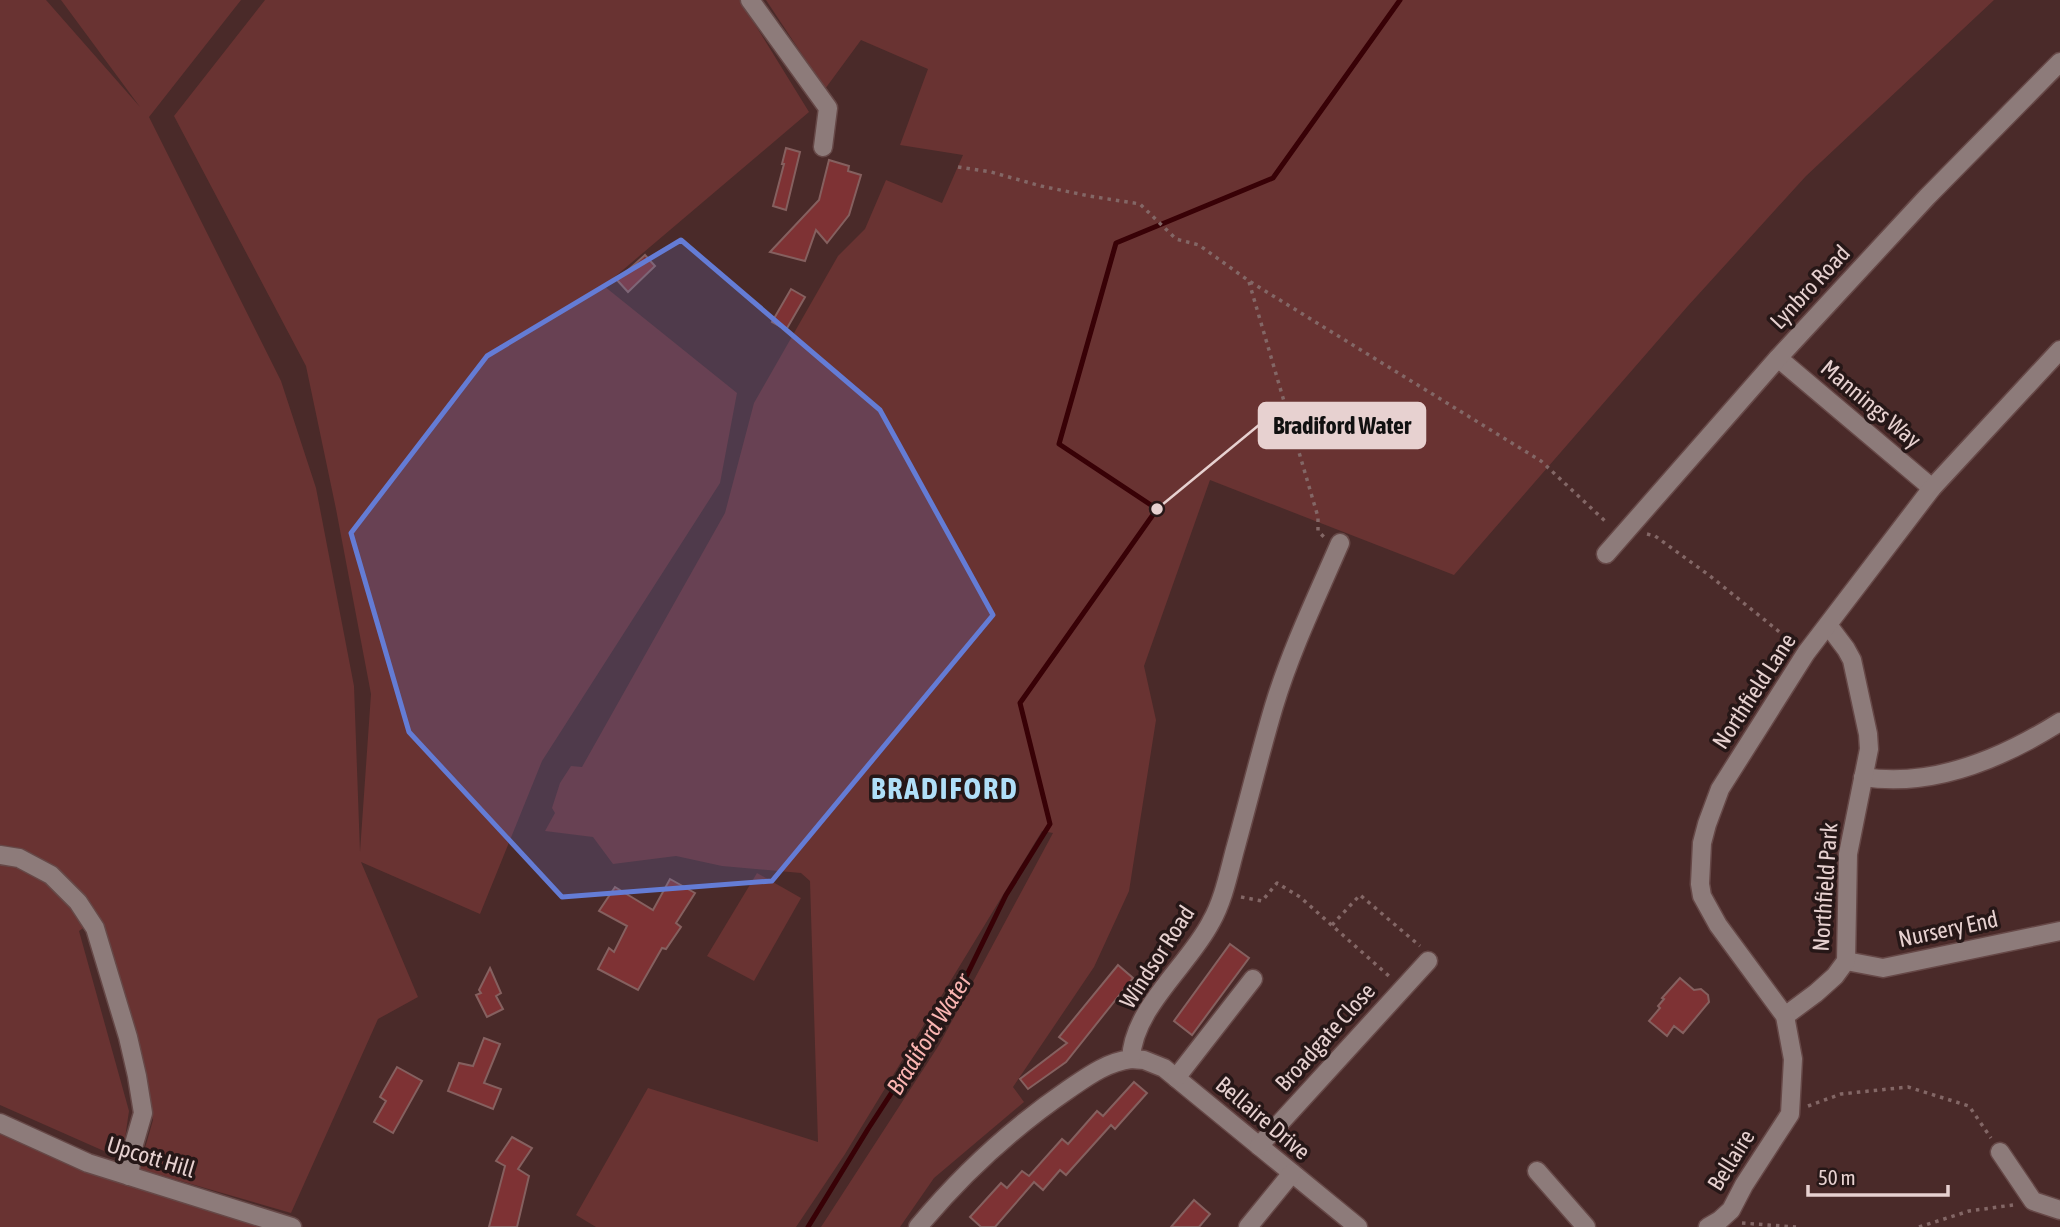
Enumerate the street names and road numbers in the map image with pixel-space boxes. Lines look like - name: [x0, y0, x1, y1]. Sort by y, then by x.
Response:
- street label: Lynbro Road: [1765, 240, 1855, 334]
- street label: Mannings Way: [1816, 355, 1926, 453]
- street label: Northfield Lane: [1707, 629, 1801, 753]
- street label: Northfield Park: [1808, 822, 1842, 952]
- street label: Windsor Road: [1114, 901, 1200, 1013]
- street label: Nursery End: [1896, 906, 2000, 952]
- street label: Broadgate Close: [1270, 978, 1380, 1096]
- street label: Bellaire Drive: [1211, 1071, 1315, 1165]
- street label: Bellaire: [1702, 1125, 1760, 1195]
- street label: Upcott Hill: [104, 1131, 198, 1183]

